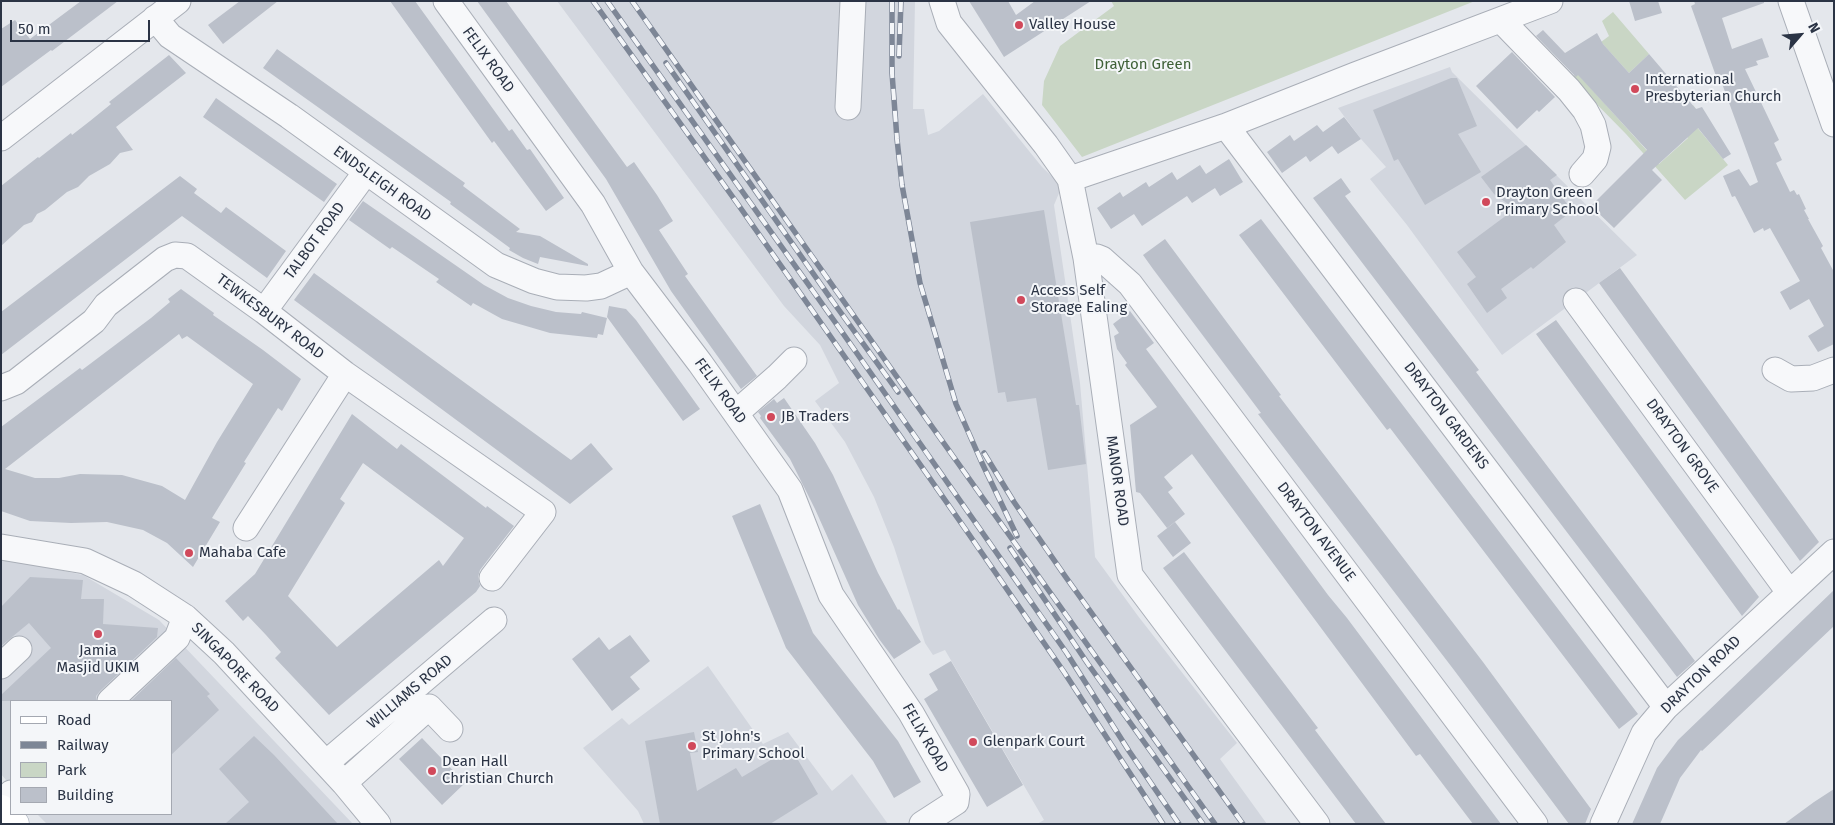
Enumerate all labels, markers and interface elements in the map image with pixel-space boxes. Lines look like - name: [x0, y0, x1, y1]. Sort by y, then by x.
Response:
- scale bar: [12, 10, 152, 42]
- north arrow: [1775, 10, 1825, 60]
- place label: Valley House: [1029, 16, 1116, 34]
- marker: Valley House: [1013, 19, 1025, 31]
- text: 50 m: [18, 20, 51, 38]
- text: N: [1804, 20, 1823, 36]
- street label: FELIX ROAD: [458, 24, 518, 96]
- park label: Drayton Green: [1095, 56, 1191, 74]
- place label: International Presbyterian Church: [1645, 71, 1782, 106]
- marker: International Presbyterian Church: [1629, 83, 1641, 95]
- street label: ENDSLEIGH ROAD: [329, 142, 435, 226]
- place label: Drayton Green Primary School: [1496, 184, 1599, 219]
- marker: Drayton Green Primary School: [1480, 196, 1492, 208]
- street label: TALBOT ROAD: [281, 199, 349, 283]
- street label: TEWKESBURY ROAD: [212, 271, 328, 363]
- place label: Access Self Storage Ealing: [1031, 282, 1127, 317]
- marker: Access Self Storage Ealing: [1015, 294, 1027, 306]
- street label: FELIX ROAD: [690, 355, 750, 427]
- street label: DRAYTON GARDENS: [1400, 359, 1492, 473]
- street label: DRAYTON GROVE: [1642, 396, 1722, 496]
- place label: JB Traders: [781, 408, 849, 426]
- marker: JB Traders: [765, 411, 777, 423]
- street label: MANOR ROAD: [1102, 435, 1132, 527]
- street label: DRAYTON AVENUE: [1273, 479, 1359, 585]
- place label: Mahaba Cafe: [199, 544, 286, 562]
- marker: Mahaba Cafe: [183, 547, 195, 559]
- street label: SINGAPORE ROAD: [187, 619, 283, 717]
- marker: Jamia Masjid UKIM: [92, 628, 104, 640]
- street label: DRAYTON ROAD: [1657, 632, 1745, 718]
- place label: Jamia Masjid UKIM: [57, 642, 139, 677]
- street label: WILLIAMS ROAD: [364, 651, 456, 733]
- legend: [10, 700, 172, 815]
- street label: FELIX ROAD: [898, 700, 952, 776]
- text: Road: [57, 711, 92, 729]
- place label: St John's Primary School: [702, 728, 805, 763]
- place label: Glenpark Court: [983, 733, 1085, 751]
- text: Railway: [57, 736, 109, 754]
- marker: Glenpark Court: [967, 736, 979, 748]
- marker: St John's Primary School: [686, 740, 698, 752]
- place label: Dean Hall Christian Church: [442, 753, 554, 788]
- text: Park: [57, 761, 87, 779]
- marker: Dean Hall Christian Church: [426, 765, 438, 777]
- text: Building: [57, 786, 113, 804]

